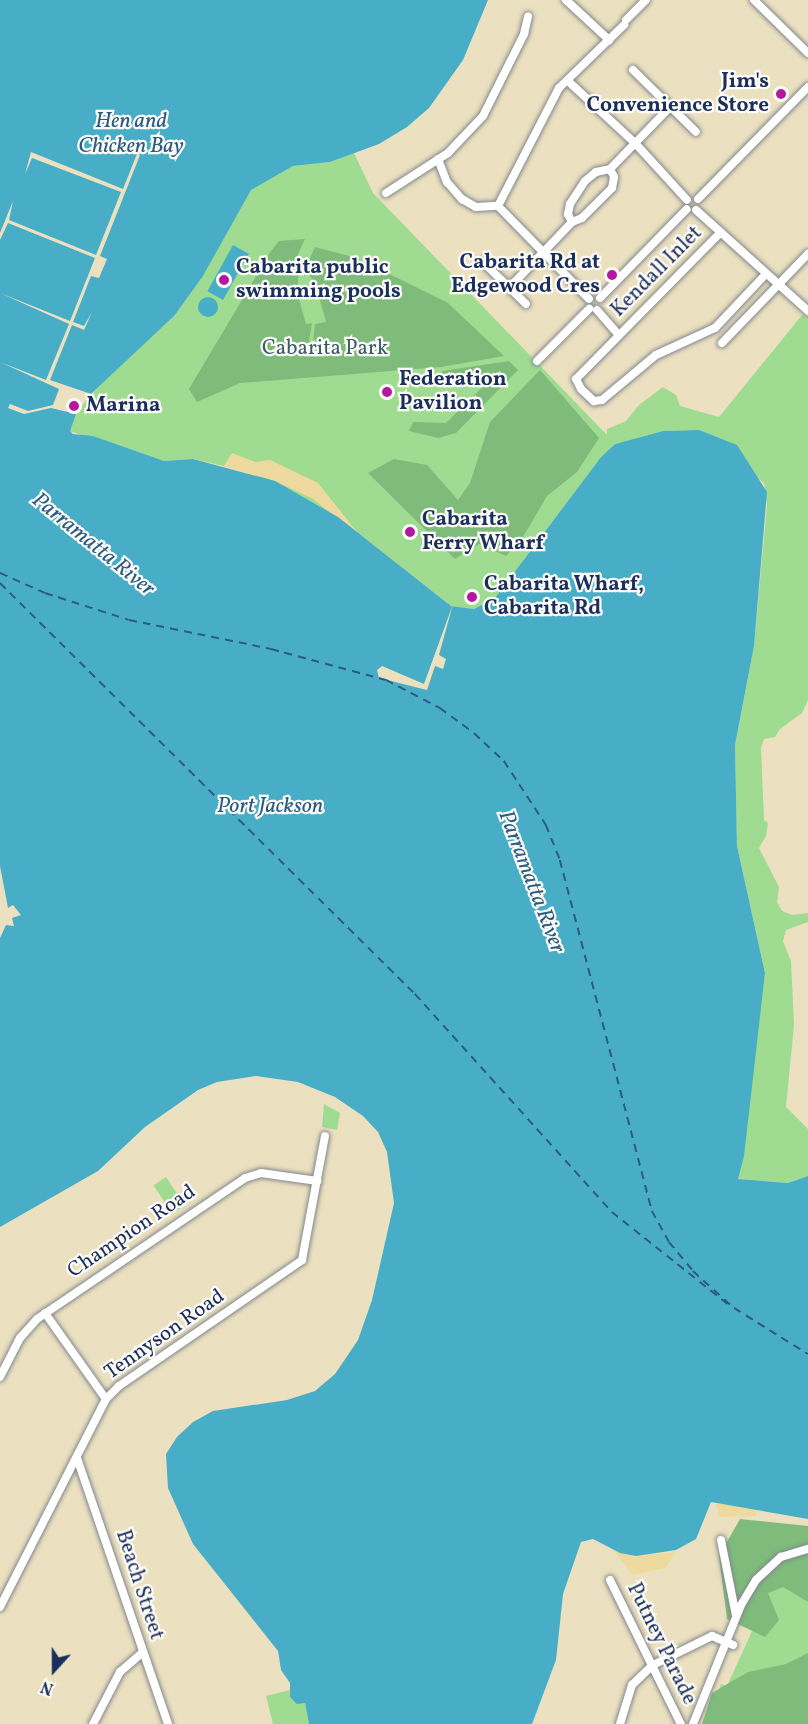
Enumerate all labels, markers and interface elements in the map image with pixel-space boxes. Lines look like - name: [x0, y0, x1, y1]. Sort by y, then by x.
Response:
- place label: Jim's Convenience Store: [587, 69, 769, 119]
- marker: Jim's Convenience Store: [774, 87, 788, 101]
- water label: Hen and Chicken Bay: [78, 108, 184, 160]
- street label: Kendall Inlet: [606, 221, 708, 323]
- place label: Cabarita Rd at Edgewood Cres: [451, 250, 600, 300]
- place label: Cabarita public swimming pools: [236, 255, 401, 305]
- marker: Cabarita Rd at Edgewood Cres: [605, 268, 619, 282]
- marker: Cabarita public swimming pools: [217, 273, 231, 287]
- park label: Cabarita Park: [262, 336, 388, 362]
- place label: Federation Pavilion: [399, 367, 506, 417]
- marker: Federation Pavilion: [380, 385, 394, 399]
- place label: Marina: [86, 393, 160, 419]
- marker: Marina: [67, 399, 81, 413]
- water label: Parramatta River: [26, 487, 160, 603]
- place label: Cabarita Ferry Wharf: [422, 507, 544, 557]
- marker: Cabarita Ferry Wharf: [403, 525, 417, 539]
- place label: Cabarita Wharf, Cabarita Rd: [484, 572, 644, 622]
- marker: Cabarita Wharf, Cabarita Rd: [465, 590, 479, 604]
- water label: Port Jackson: [217, 794, 323, 820]
- water label: Parramatta River: [492, 807, 570, 957]
- street label: Champion Road: [63, 1180, 201, 1284]
- street label: Tennyson Road: [100, 1284, 230, 1386]
- street label: Beach Street: [109, 1527, 169, 1643]
- street label: Putney Parade: [621, 1579, 701, 1709]
- north arrow: [24, 1640, 84, 1700]
- text: N: [38, 1674, 57, 1699]

